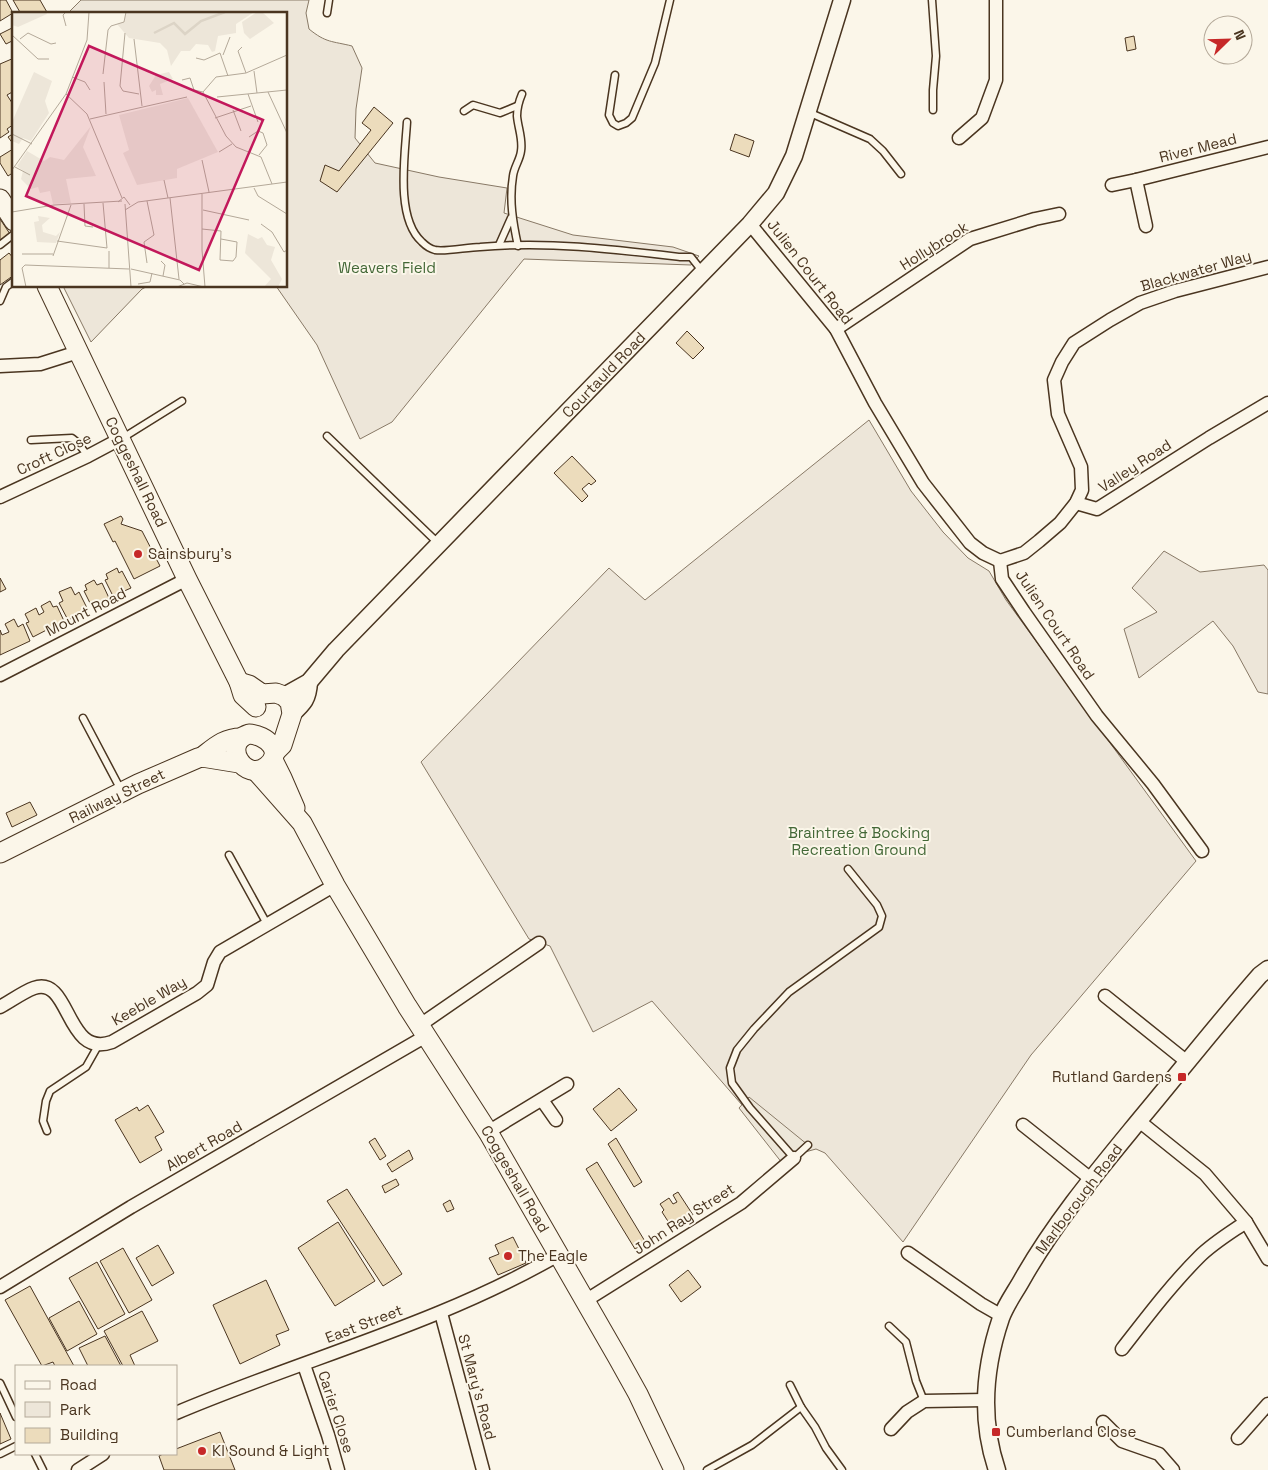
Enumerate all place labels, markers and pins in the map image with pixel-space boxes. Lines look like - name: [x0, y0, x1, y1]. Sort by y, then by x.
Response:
- place label: Sainsbury's: [148, 544, 232, 563]
- marker: Sainsbury's: [132, 548, 144, 560]
- place label: Rutland Gardens: [1052, 1067, 1172, 1086]
- marker: Rutland Gardens: [1176, 1071, 1188, 1083]
- place label: The Eagle: [518, 1246, 588, 1265]
- marker: The Eagle: [502, 1250, 514, 1262]
- place label: Cumberland Close: [1006, 1422, 1136, 1441]
- marker: Cumberland Close: [990, 1426, 1002, 1438]
- place label: KI Sound & Light: [212, 1441, 329, 1460]
- marker: KI Sound & Light: [196, 1445, 208, 1457]

